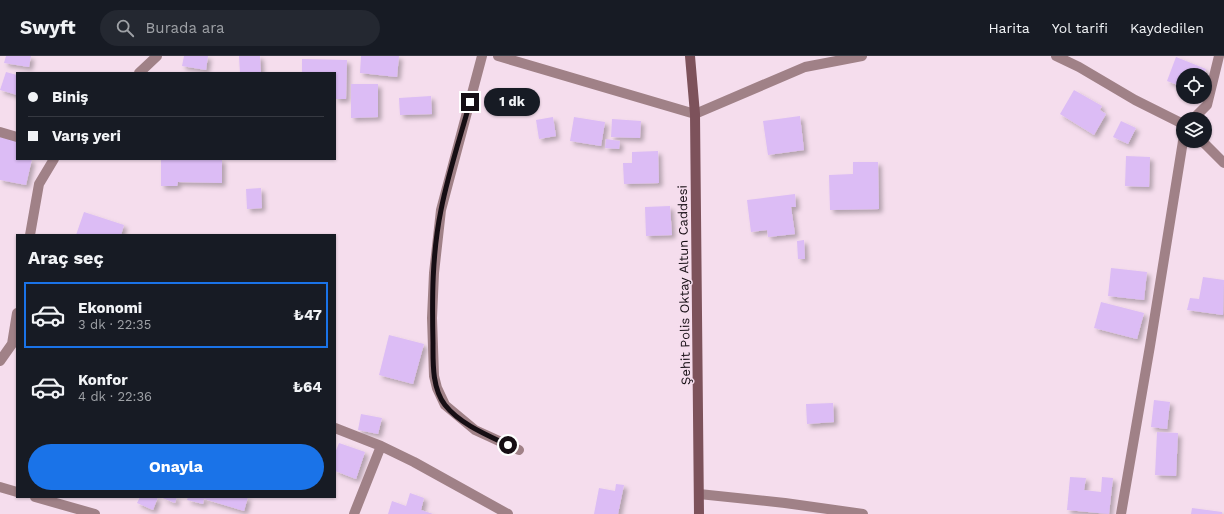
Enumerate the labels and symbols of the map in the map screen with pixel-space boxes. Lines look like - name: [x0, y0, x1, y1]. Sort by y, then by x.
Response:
- callout: 1 dk: [484, 88, 540, 116]
- route end: [461, 93, 479, 111]
- street label: Şehit Polis Oktay Altun Caddesi: [675, 185, 693, 385]
- route start: [499, 436, 517, 454]

